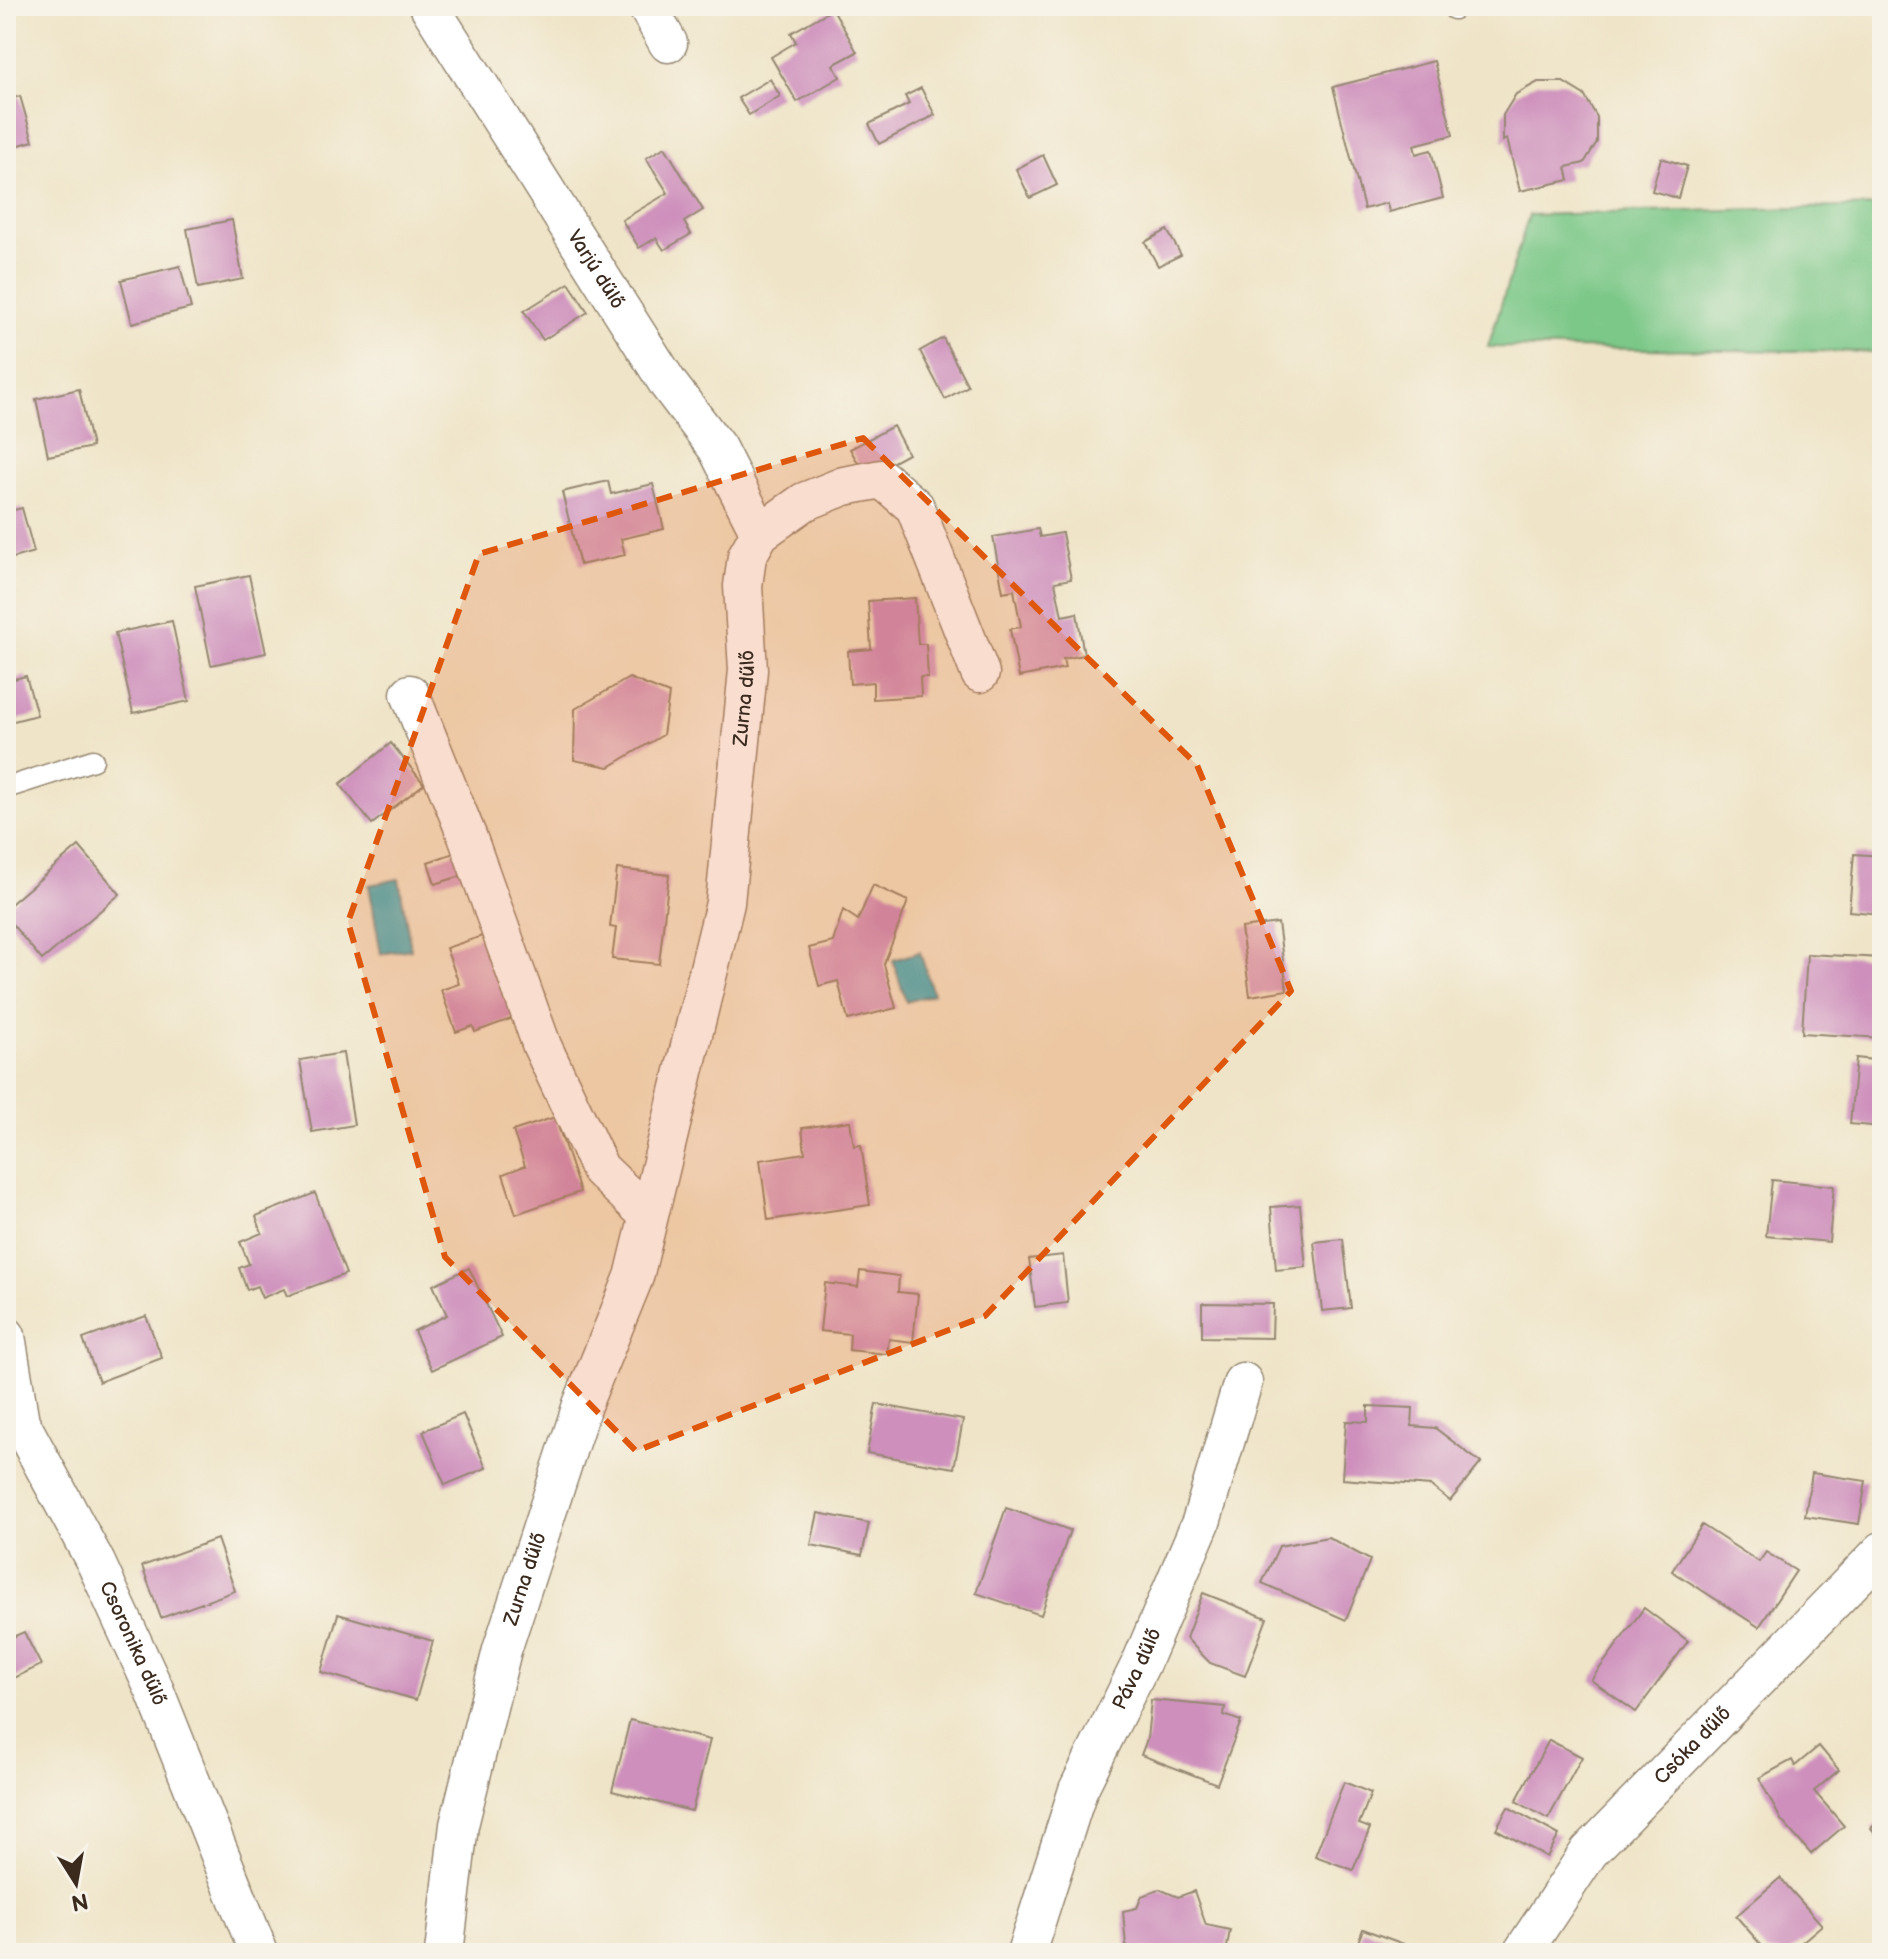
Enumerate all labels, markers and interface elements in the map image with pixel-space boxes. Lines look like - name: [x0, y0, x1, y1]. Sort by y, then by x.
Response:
- street label: Varjú dűlő: [562, 226, 630, 314]
- street label: Zurna dűlő: [728, 649, 760, 748]
- street label: Zurna dűlő: [499, 1529, 552, 1629]
- street label: Csoronika dűlő: [94, 1578, 171, 1709]
- street label: Páva dűlő: [1108, 1624, 1167, 1714]
- street label: Csóka dűlő: [1649, 1701, 1736, 1790]
- north arrow: [36, 1843, 116, 1923]
- text: N: [69, 1886, 90, 1916]

